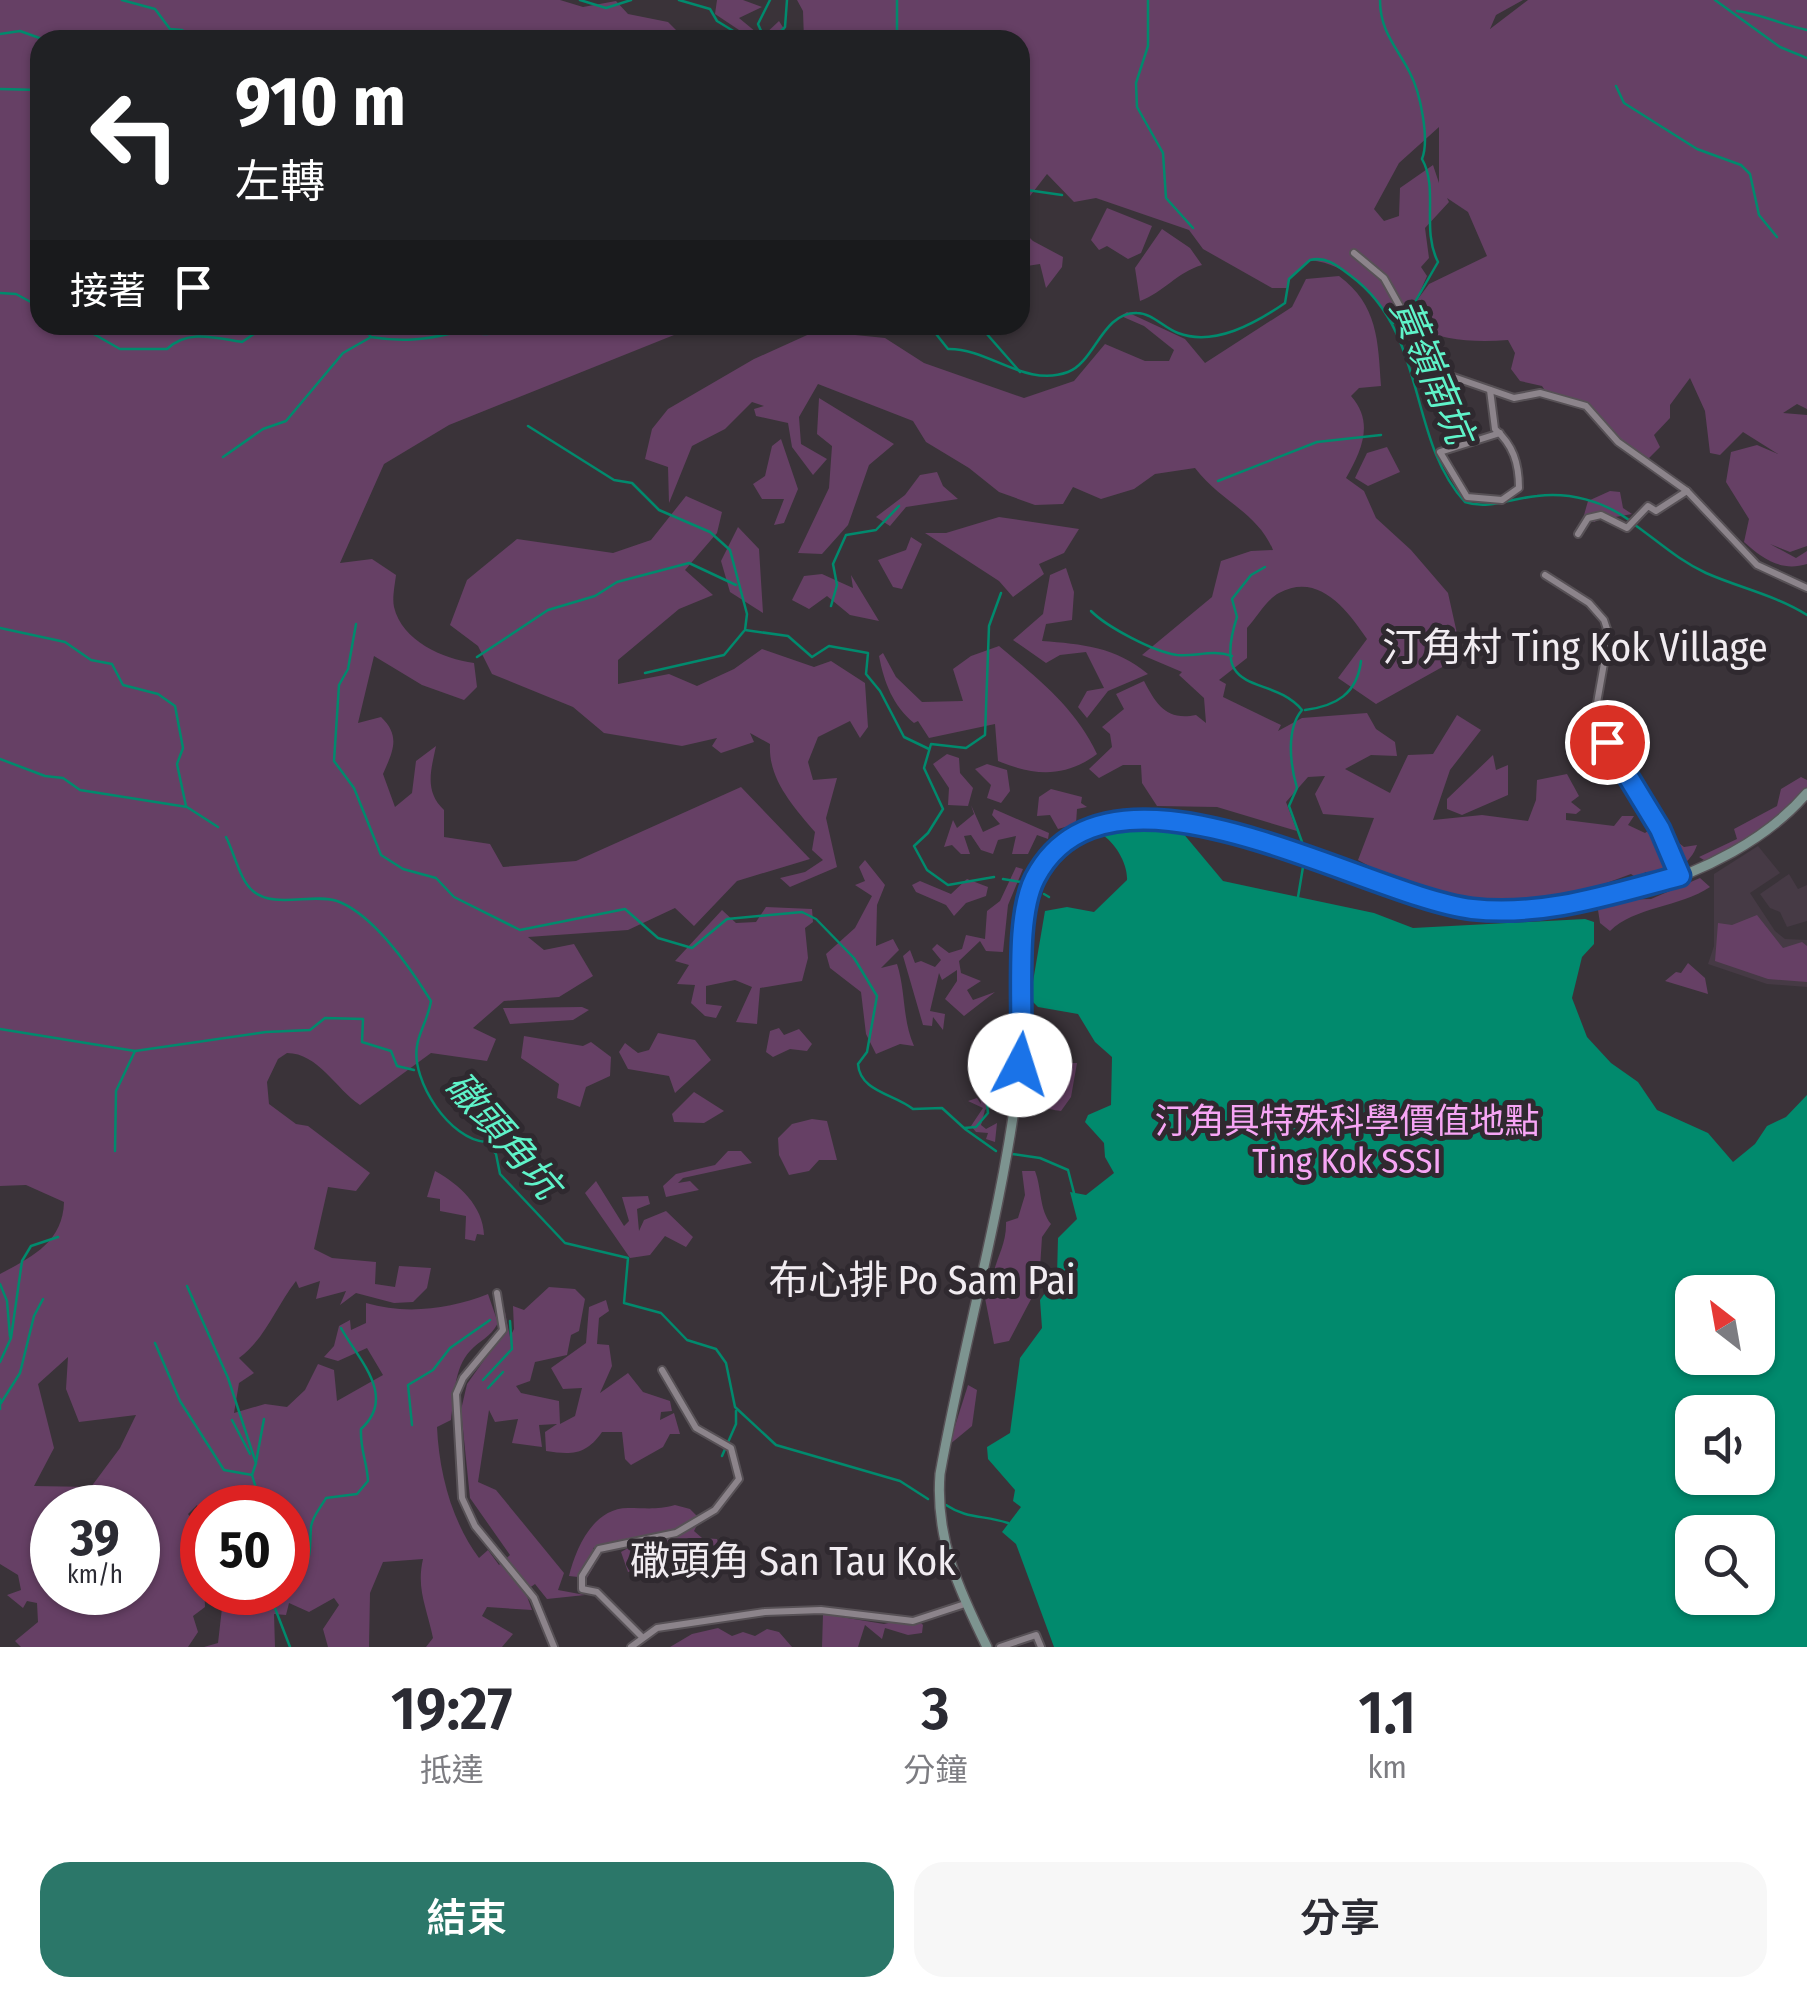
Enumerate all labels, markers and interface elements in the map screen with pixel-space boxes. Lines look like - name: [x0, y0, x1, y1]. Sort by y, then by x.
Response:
- text: 910 m: [235, 60, 406, 144]
- icon: left: [70, 70, 200, 200]
- text: 左轉: [235, 155, 325, 209]
- icon: arrive: [166, 260, 221, 315]
- text: 接著: [70, 268, 146, 314]
- water label: 黃嶺南坑: [1381, 292, 1485, 455]
- district label: 汀角村 Ting Kok Village: [1382, 624, 1768, 672]
- pin: [1565, 700, 1650, 785]
- icon: arrive: [1580, 715, 1635, 770]
- position arrow: [968, 1013, 1072, 1117]
- water label: 䃟頭角坑: [436, 1063, 573, 1211]
- park label: 汀角具特殊科學價值地點 Ting Kok SSSI: [1154, 1100, 1540, 1182]
- district label: 布心排 Po Sam Pai: [768, 1257, 1076, 1305]
- north arrow: [1675, 1275, 1775, 1375]
- map controls: [1675, 1275, 1775, 1615]
- button: sound: [1675, 1395, 1775, 1495]
- speed limit sign: 50: [180, 1485, 310, 1615]
- text: 39: [70, 1508, 120, 1568]
- button: search: [1675, 1515, 1775, 1615]
- district label: 䃟頭角 San Tau Kok: [630, 1538, 956, 1586]
- text: km/h: [67, 1560, 123, 1590]
- text: 19:27: [391, 1673, 512, 1745]
- text: 3: [921, 1673, 949, 1745]
- text: 1.1: [1358, 1677, 1416, 1749]
- text: km: [1367, 1748, 1407, 1786]
- text: 抵達: [420, 1751, 484, 1789]
- text: 分鐘: [903, 1751, 967, 1789]
- button: 結束: [40, 1862, 894, 1977]
- button: 分享: [914, 1862, 1767, 1977]

